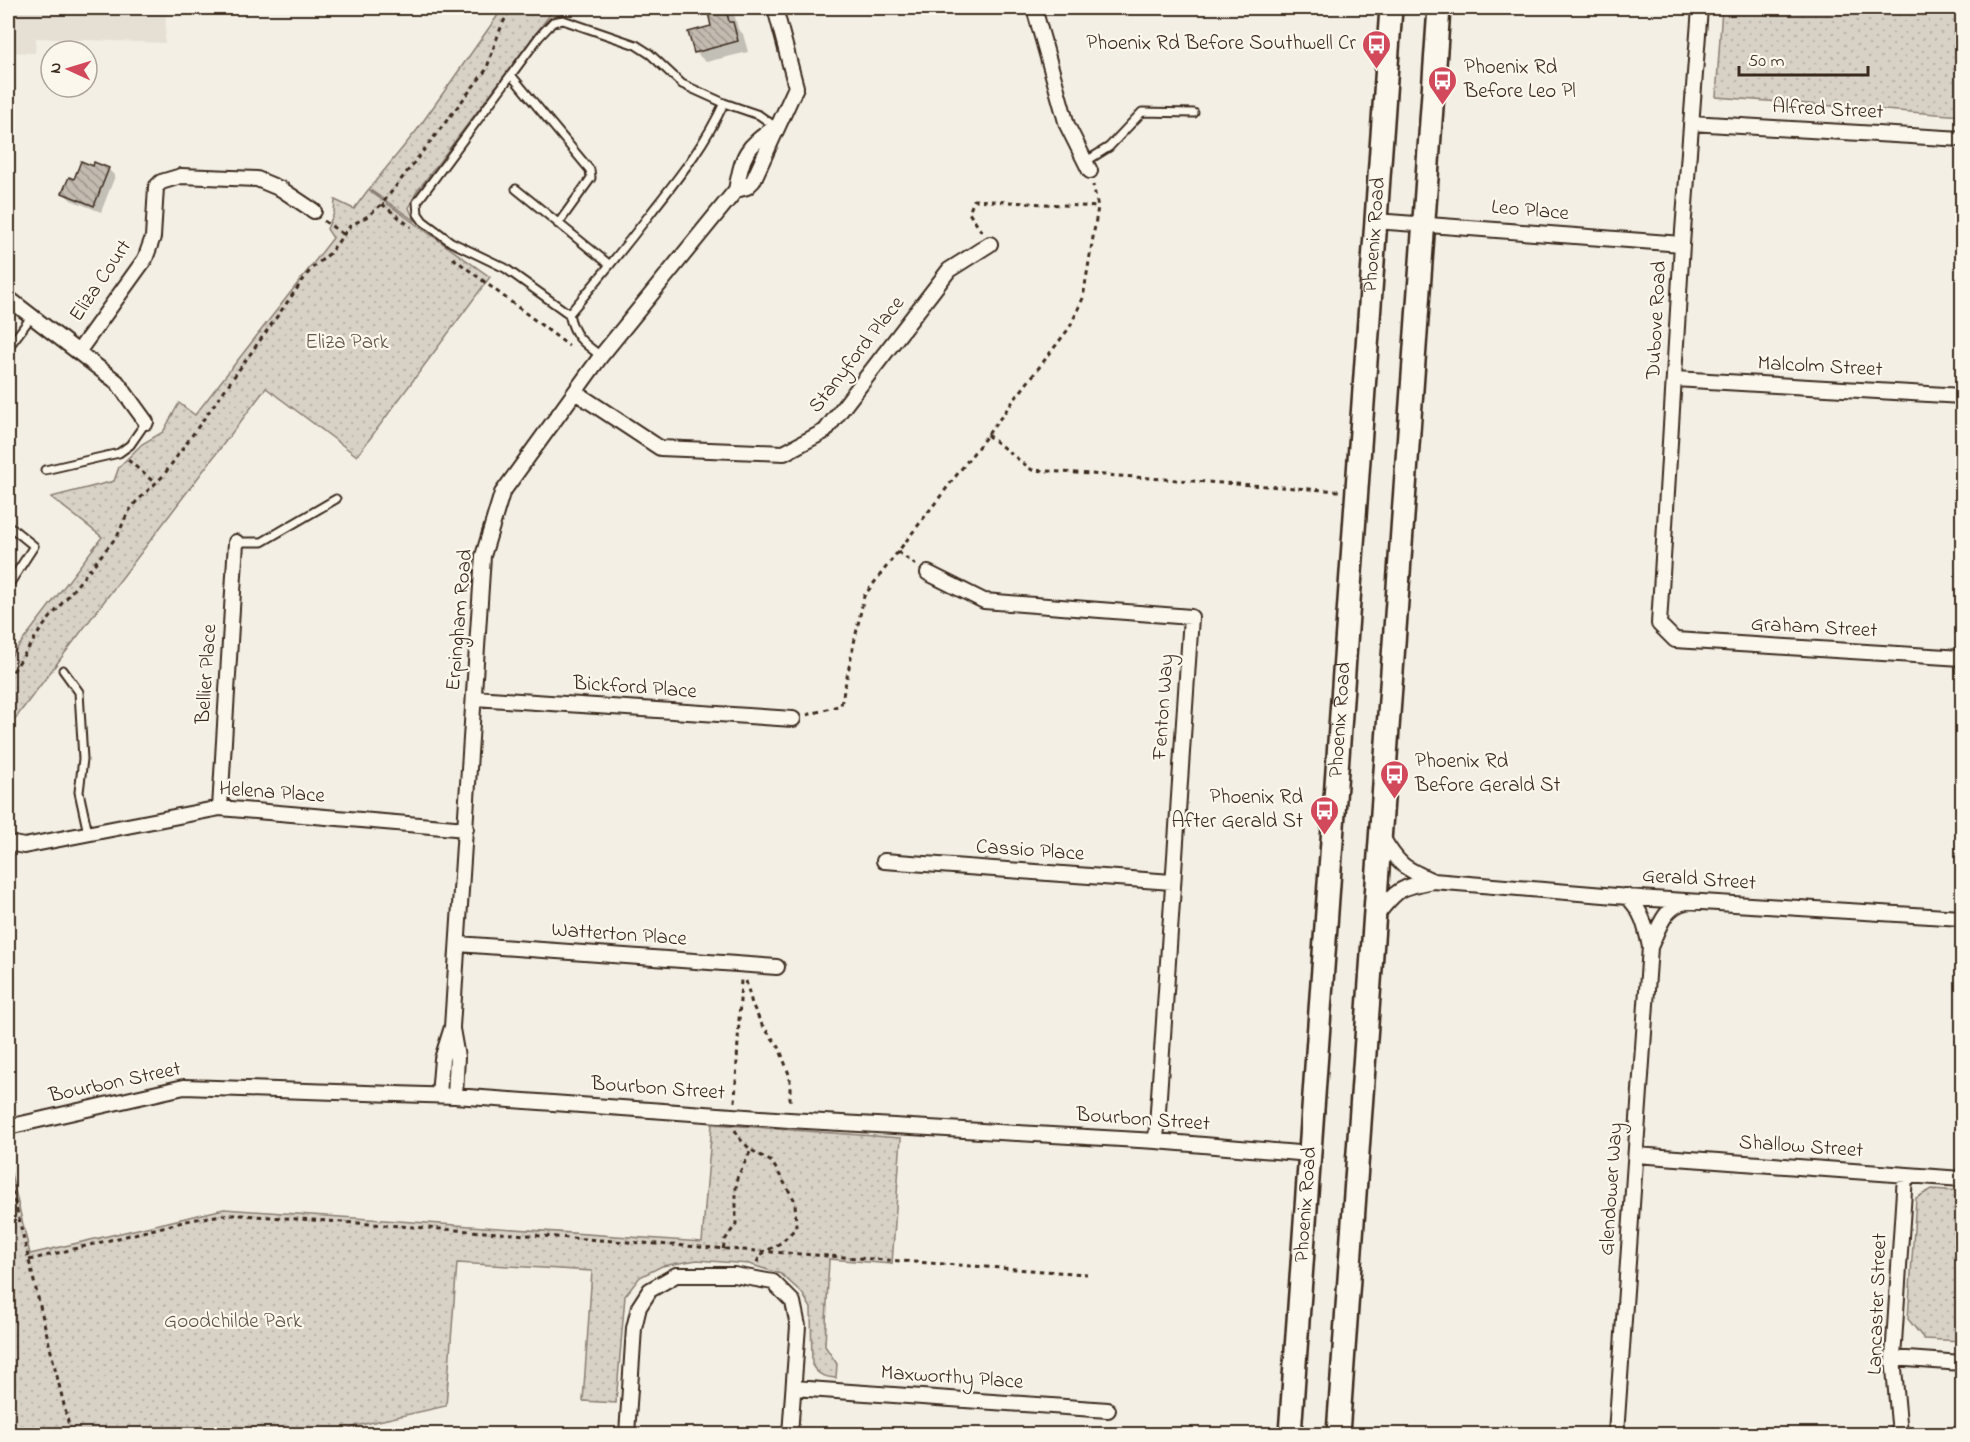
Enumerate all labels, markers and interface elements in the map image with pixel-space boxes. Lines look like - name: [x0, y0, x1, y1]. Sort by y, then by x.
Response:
- bus stop icon: Phoenix Rd Before Southwell Cr: [1361, 28, 1393, 70]
- place label: Phoenix Rd Before Southwell Cr: [1086, 29, 1356, 59]
- north arrow: [39, 39, 99, 99]
- scale bar: [1739, 39, 1868, 77]
- text: 50 m: [1748, 49, 1785, 75]
- place label: Phoenix Rd Before Leo Pl: [1463, 53, 1576, 107]
- text: N: [44, 62, 68, 74]
- bus stop icon: Phoenix Rd Before Leo Pl: [1427, 64, 1459, 106]
- street label: Alfred Street: [1772, 92, 1884, 128]
- street label: Phoenix Road: [1356, 176, 1394, 294]
- street label: Leo Place: [1490, 193, 1571, 229]
- street label: Eliza Court: [62, 234, 140, 328]
- street label: Dubove Road: [1639, 260, 1675, 381]
- street label: Stanyford Place: [802, 290, 914, 421]
- park label: Eliza Park: [305, 328, 389, 358]
- street label: Malcolm Street: [1757, 349, 1883, 385]
- street label: Erpingham Road: [439, 548, 483, 692]
- street label: Graham Street: [1750, 610, 1878, 646]
- street label: Bellier Place: [188, 622, 225, 726]
- street label: Fenton Way: [1145, 653, 1185, 762]
- street label: Phoenix Road: [1322, 661, 1360, 779]
- street label: Bickford Place: [571, 669, 698, 707]
- place label: Phoenix Rd Before Gerald St: [1414, 747, 1561, 801]
- bus stop icon: Phoenix Rd Before Gerald St: [1378, 758, 1410, 800]
- street label: Helena Place: [218, 774, 326, 812]
- place label: Phoenix Rd After Gerald St: [1171, 783, 1303, 837]
- bus stop icon: Phoenix Rd After Gerald St: [1308, 794, 1340, 836]
- street label: Cassio Place: [975, 832, 1086, 870]
- street label: Gerald Street: [1641, 861, 1757, 899]
- street label: Watterton Place: [550, 915, 688, 955]
- street label: Bourbon Street: [45, 1054, 184, 1112]
- street label: Bourbon Street: [589, 1069, 726, 1109]
- street label: Bourbon Street: [1074, 1100, 1211, 1140]
- street label: Glendower Way: [1592, 1121, 1634, 1257]
- street label: Shallow Street: [1738, 1128, 1864, 1166]
- street label: Phoenix Road: [1287, 1146, 1325, 1263]
- street label: Lancaster Street: [1861, 1233, 1895, 1375]
- park label: Goodchilde Park: [164, 1307, 303, 1337]
- street label: Maxworthy Place: [880, 1358, 1025, 1400]

